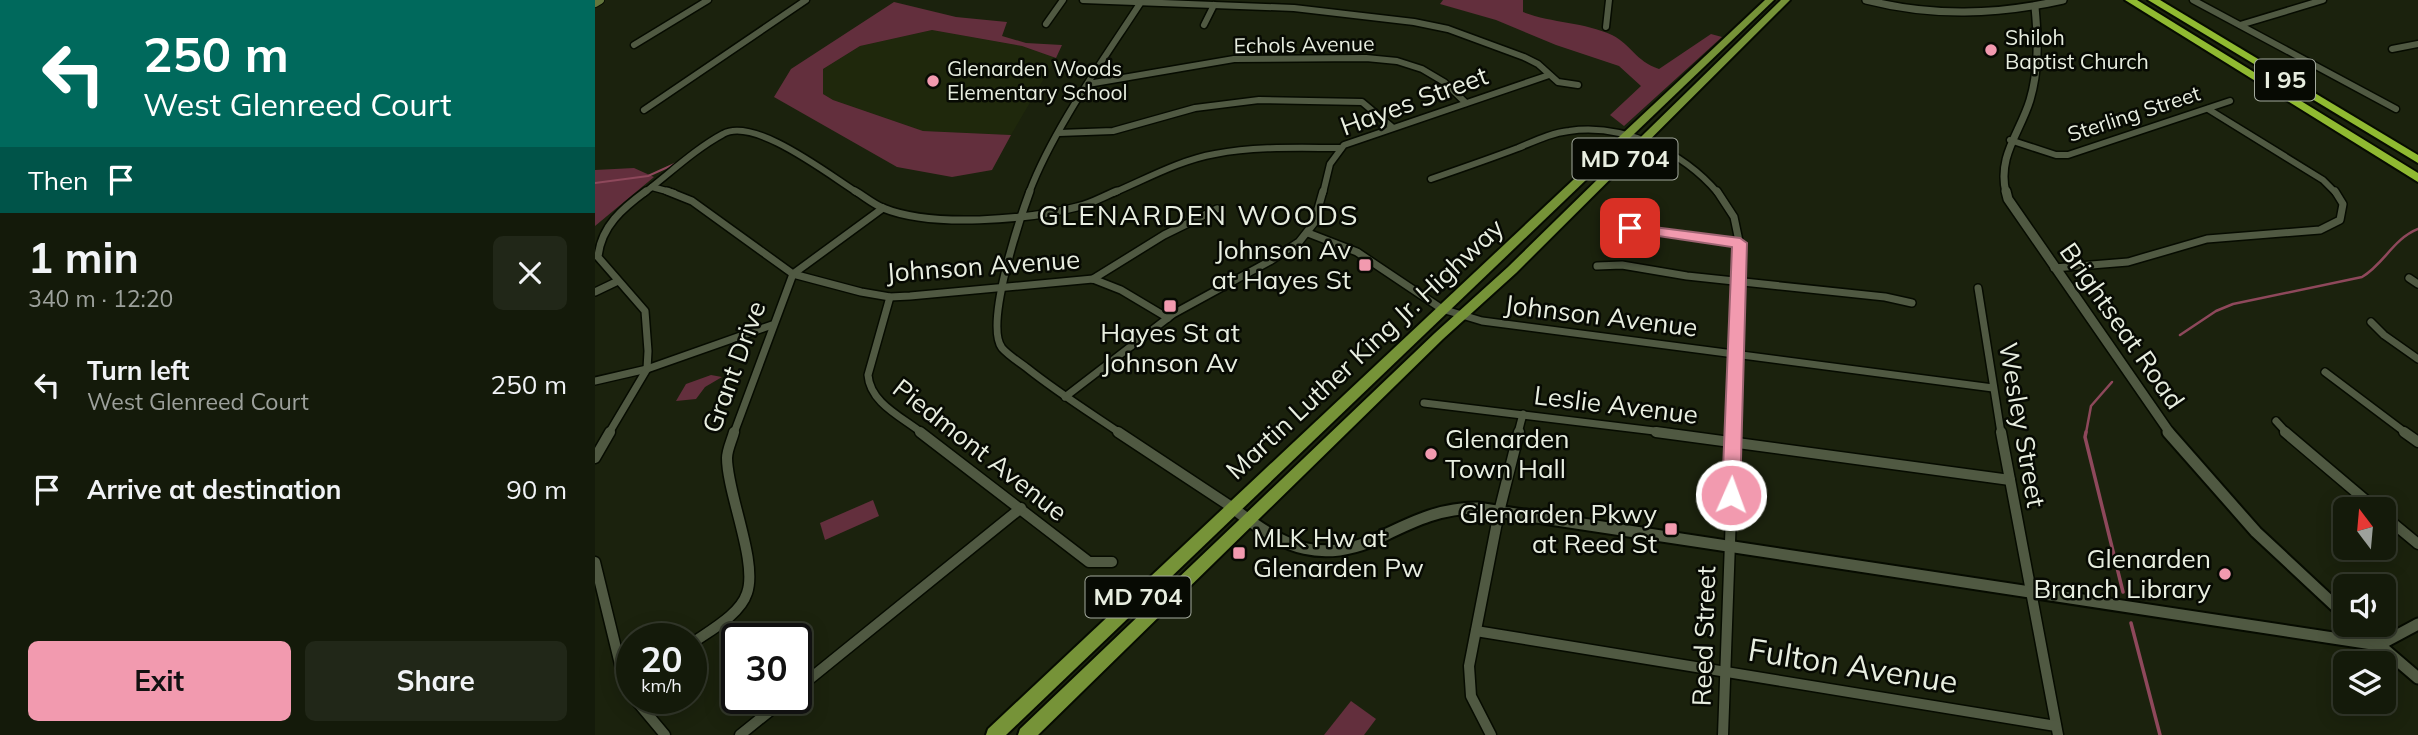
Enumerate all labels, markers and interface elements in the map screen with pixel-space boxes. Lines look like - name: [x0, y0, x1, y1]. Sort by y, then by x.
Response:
- text: 250 m: [143, 23, 289, 84]
- place label: Shiloh Baptist Church: [2005, 24, 2149, 74]
- icon: left: [28, 28, 119, 119]
- street label: Echols Avenue: [1233, 30, 1375, 58]
- marker: Shiloh Baptist Church: [1983, 42, 1999, 58]
- place label: Glenarden Woods Elementary School: [947, 55, 1128, 105]
- street label: Hayes Street: [1335, 59, 1492, 142]
- road number: I 95: [2255, 60, 2315, 100]
- marker: Glenarden Woods Elementary School: [925, 73, 941, 89]
- street label: Sterling Street: [2064, 79, 2203, 147]
- text: West Glenreed Court: [143, 84, 452, 124]
- road number: MD 704: [1573, 139, 1677, 180]
- icon: arrive: [102, 161, 140, 199]
- text: Then: [28, 164, 88, 197]
- district label: GLENARDEN WOODS: [1039, 197, 1359, 232]
- pin: [1600, 198, 1660, 258]
- icon: arrive: [1611, 209, 1649, 247]
- street label: Martin Luther King Jr. Highway: [1219, 211, 1511, 486]
- text: 1 min: [28, 231, 139, 284]
- place label: Johnson Av at Hayes St: [1211, 233, 1351, 296]
- button: close: [493, 236, 567, 310]
- street label: Brightseat Road: [2053, 236, 2192, 415]
- street label: Johnson Avenue: [885, 242, 1081, 289]
- marker: Johnson Av at Hayes St: [1357, 257, 1373, 273]
- text: 340 m · 12:20: [28, 284, 173, 313]
- street label: Johnson Avenue: [1503, 287, 1699, 344]
- street label: Grant Drive: [694, 296, 773, 437]
- marker: Hayes St at Johnson Av: [1162, 298, 1178, 314]
- place label: Hayes St at Johnson Av: [1100, 316, 1240, 379]
- street label: Wesley Street: [1992, 340, 2053, 510]
- text: Turn left: [87, 354, 189, 387]
- icon: left: [28, 366, 66, 404]
- text: 250 m: [491, 368, 567, 401]
- street label: Piedmont Avenue: [887, 371, 1074, 528]
- street label: Leslie Avenue: [1532, 378, 1700, 431]
- text: West Glenreed Court: [87, 387, 309, 416]
- place label: Glenarden Town Hall: [1445, 422, 1569, 485]
- marker: Glenarden Town Hall: [1423, 446, 1439, 462]
- position arrow: [1694, 458, 1768, 532]
- icon: arrive: [28, 471, 66, 509]
- text: Arrive at destination: [87, 473, 342, 506]
- text: 90 m: [506, 473, 567, 506]
- place label: Glenarden Pkwy at Reed St: [1459, 497, 1657, 560]
- north arrow: [2333, 497, 2396, 560]
- map controls: [2333, 497, 2396, 714]
- place label: MLK Hw at Glenarden Pw: [1253, 521, 1424, 584]
- marker: Glenarden Pkwy at Reed St: [1663, 521, 1679, 537]
- place label: Glenarden Branch Library: [2033, 542, 2211, 605]
- marker: MLK Hw at Glenarden Pw: [1231, 545, 1247, 561]
- street label: Reed Street: [1685, 565, 1722, 707]
- marker: Glenarden Branch Library: [2217, 566, 2233, 582]
- button: sound: [2333, 574, 2396, 637]
- road number: MD 704: [1085, 576, 1191, 618]
- speed limit sign: 30: [721, 623, 812, 714]
- street label: Fulton Avenue: [1746, 629, 1961, 701]
- text: 20: [640, 637, 683, 681]
- button: Exit: [28, 641, 291, 721]
- button: Share: [305, 641, 567, 721]
- button: layers: [2333, 651, 2396, 714]
- text: km/h: [641, 674, 682, 697]

